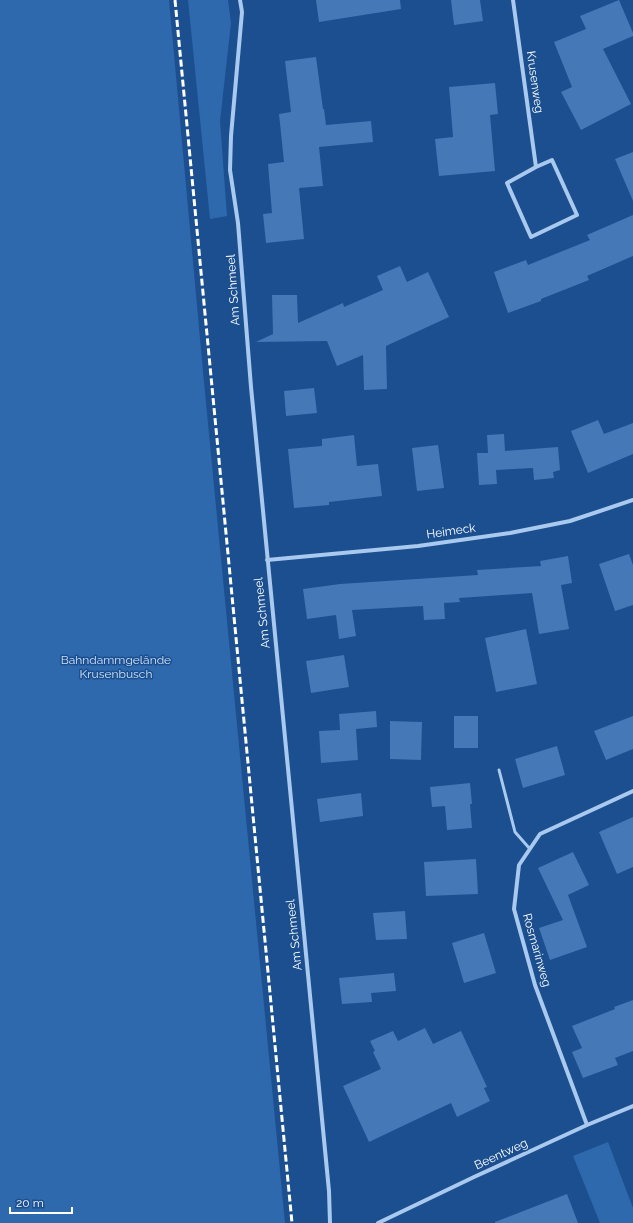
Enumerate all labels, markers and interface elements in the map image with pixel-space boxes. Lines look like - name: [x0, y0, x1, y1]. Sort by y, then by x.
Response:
- street label: Krusenweg: [524, 50, 546, 114]
- street label: Am Schmeel: [223, 253, 242, 326]
- street label: Heimeck: [426, 521, 477, 541]
- street label: Am Schmeel: [251, 576, 273, 649]
- park label: Bahndammgelände Krusenbusch: [61, 653, 171, 681]
- street label: Am Schmeel: [283, 898, 305, 971]
- street label: Rosmarinweg: [520, 912, 554, 988]
- street label: Beentweg: [472, 1136, 530, 1172]
- scale bar: [10, 1189, 72, 1215]
- text: 20 m: [16, 1196, 44, 1210]

